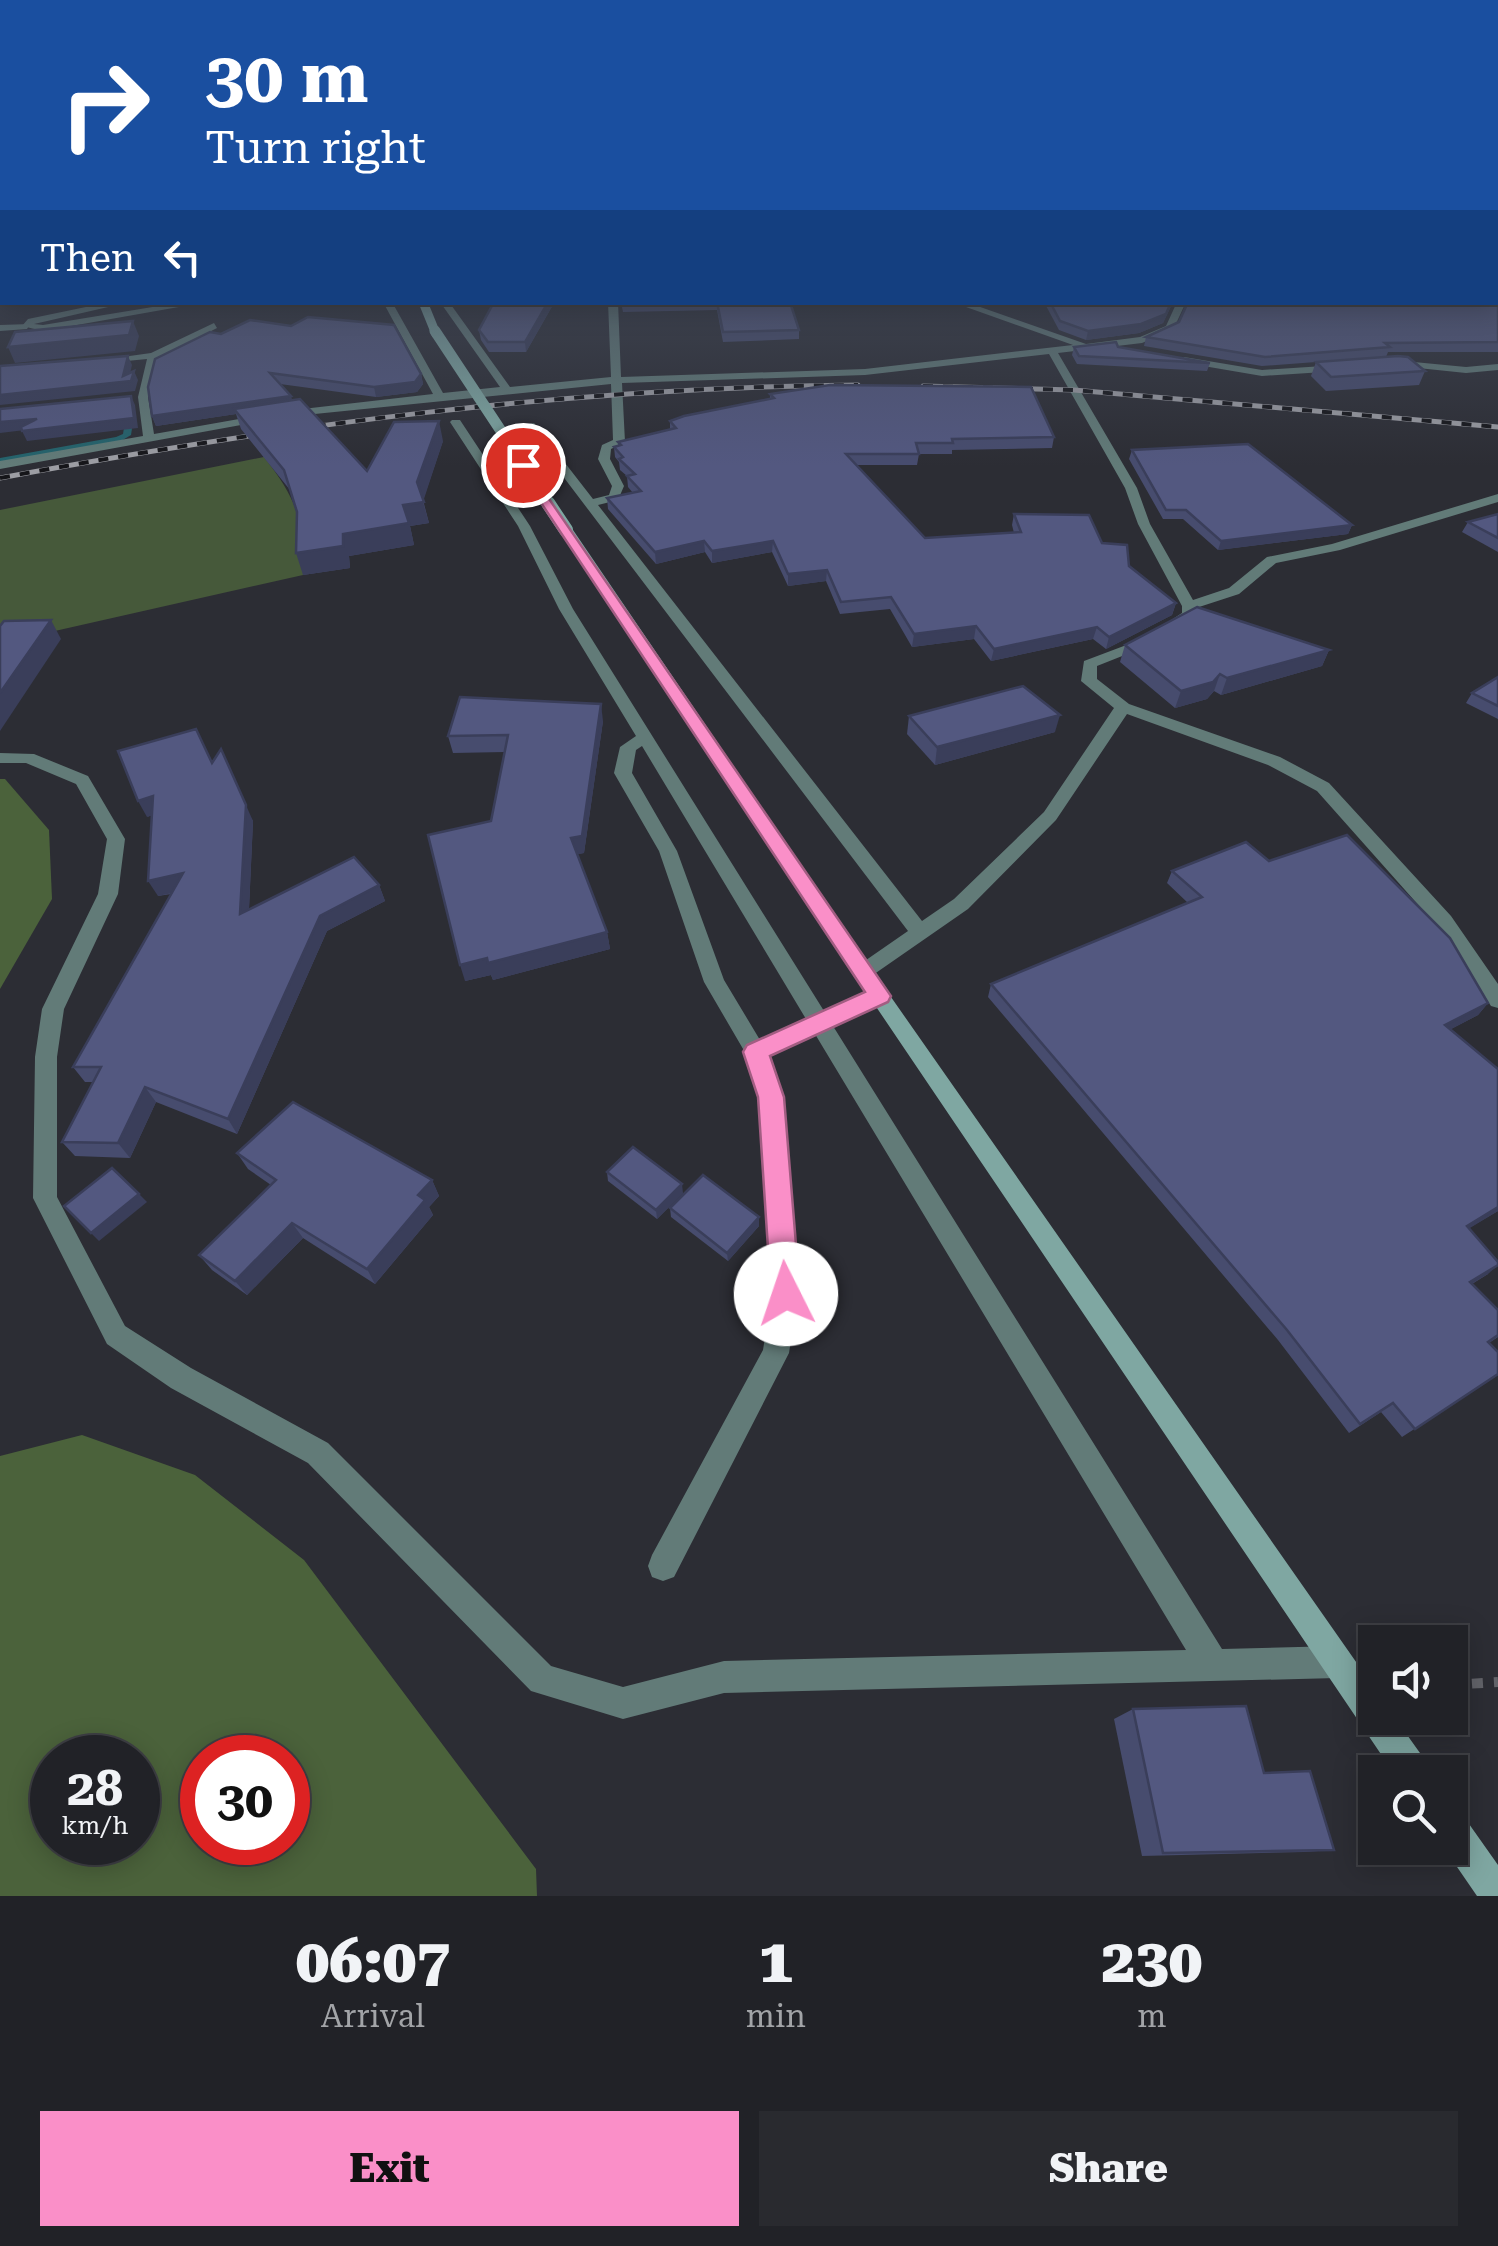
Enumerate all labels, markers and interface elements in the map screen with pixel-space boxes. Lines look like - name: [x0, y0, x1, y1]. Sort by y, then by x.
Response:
- text: 30 m: [205, 37, 369, 119]
- icon: right: [40, 40, 170, 170]
- text: Turn right: [205, 121, 426, 174]
- icon: left: [155, 230, 210, 285]
- text: Then: [40, 236, 135, 280]
- pin: [481, 423, 566, 508]
- icon: arrive: [496, 438, 551, 493]
- position arrow: [734, 1242, 838, 1346]
- map controls: [1358, 1625, 1468, 1865]
- button: sound: [1358, 1625, 1468, 1735]
- speed limit sign: 30: [180, 1735, 310, 1865]
- button: search: [1358, 1755, 1468, 1865]
- text: 28: [67, 1759, 123, 1817]
- text: km/h: [62, 1811, 128, 1840]
- text: 06:07: [296, 1926, 450, 1997]
- text: 1: [759, 1926, 793, 1997]
- text: 230: [1101, 1926, 1202, 1997]
- text: Arrival: [321, 1997, 425, 2035]
- text: min: [746, 1997, 806, 2035]
- text: m: [1137, 1997, 1166, 2035]
- button: Exit: [40, 2111, 739, 2226]
- button: Share: [759, 2111, 1458, 2226]

